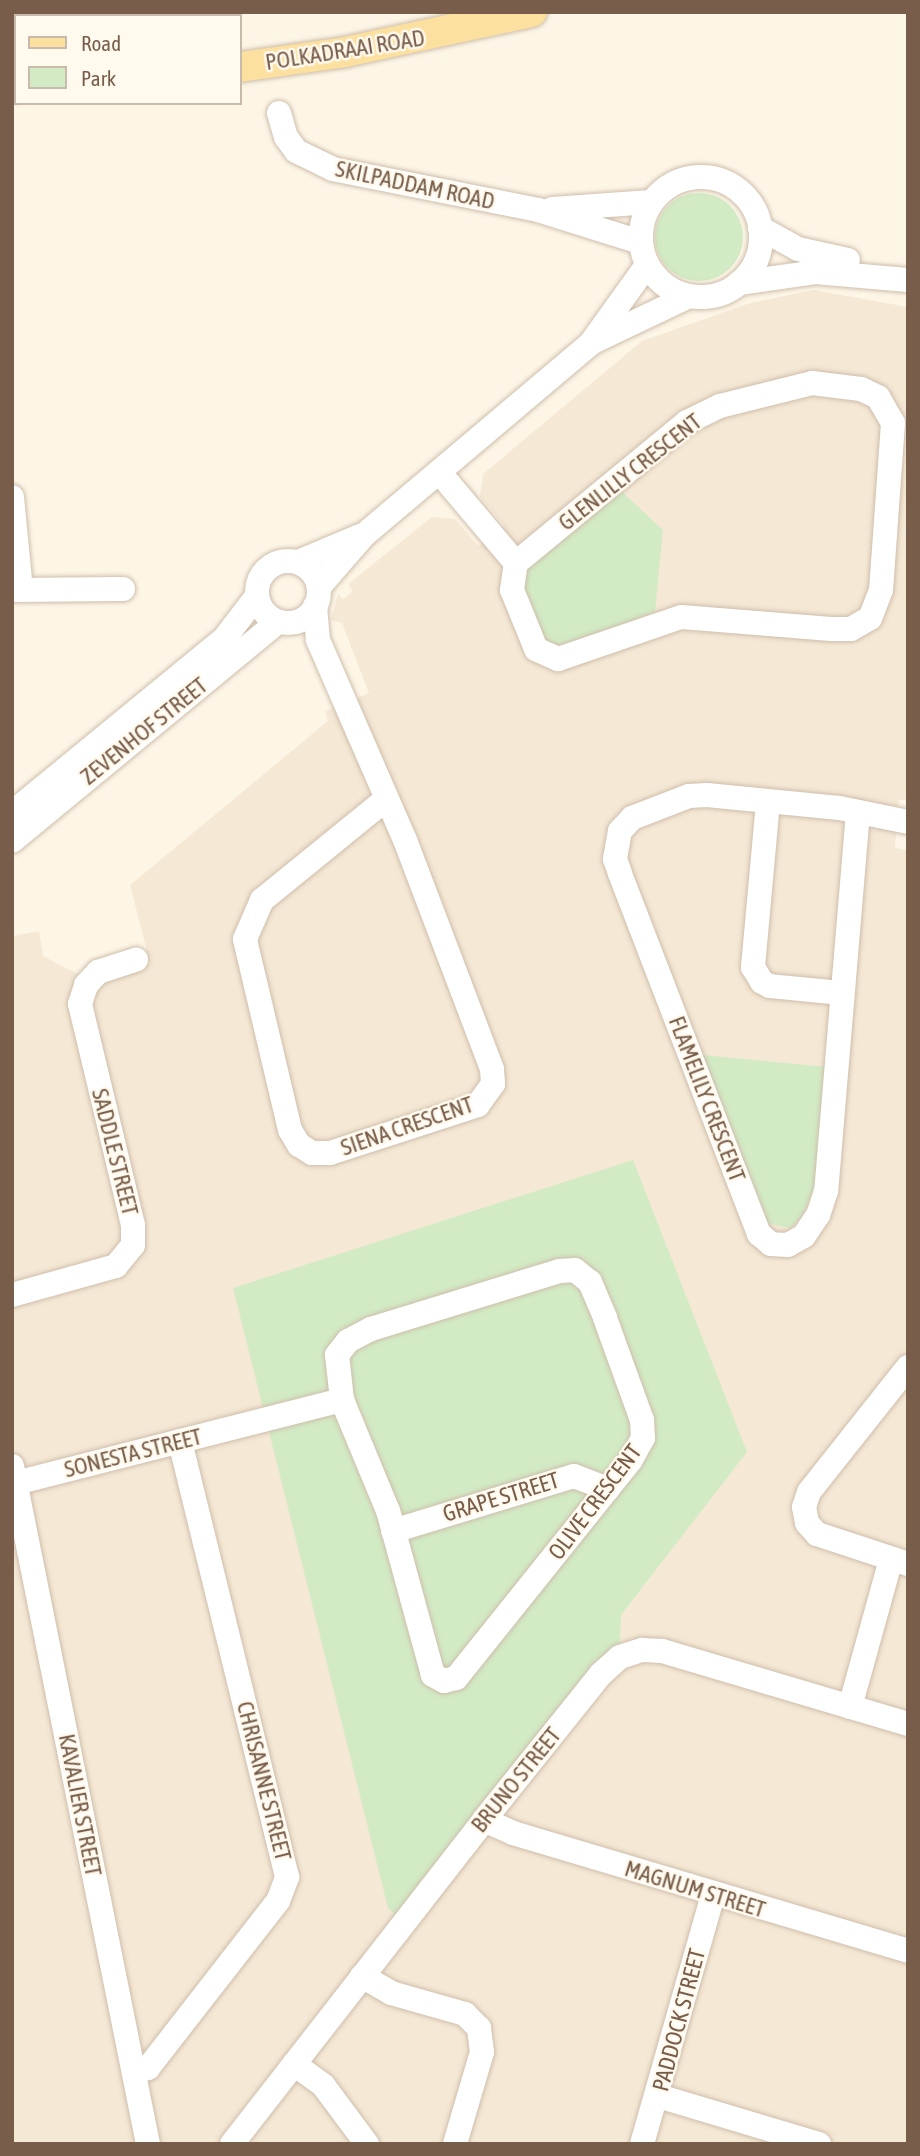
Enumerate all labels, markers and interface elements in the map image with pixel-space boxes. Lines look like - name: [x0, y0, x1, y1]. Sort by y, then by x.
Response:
- legend: [14, 14, 242, 105]
- street label: POLKADRAAI ROAD: [263, 24, 427, 76]
- text: Road: [81, 31, 121, 55]
- text: Park: [81, 66, 116, 90]
- street label: SKILPADDAM ROAD: [333, 155, 497, 215]
- street label: GLENLILLY CRESCENT: [553, 408, 707, 536]
- street label: ZEVENHOF STREET: [75, 672, 213, 790]
- street label: FLAMELILY CRESCENT: [663, 1012, 751, 1186]
- street label: SADDLE STREET: [86, 1086, 144, 1218]
- street label: SIENA CRESCENT: [337, 1090, 477, 1162]
- street label: SONESTA STREET: [61, 1423, 205, 1483]
- street label: OLIVE CRESCENT: [543, 1439, 647, 1565]
- street label: GRAPE STREET: [440, 1466, 562, 1528]
- street label: CHRISANNE STREET: [231, 1699, 297, 1863]
- street label: BRUNO STREET: [465, 1722, 567, 1838]
- street label: KAVALIER STREET: [53, 1732, 107, 1878]
- street label: MAGNUM STREET: [621, 1855, 769, 1923]
- street label: PADDOCK STREET: [647, 1946, 711, 2094]

